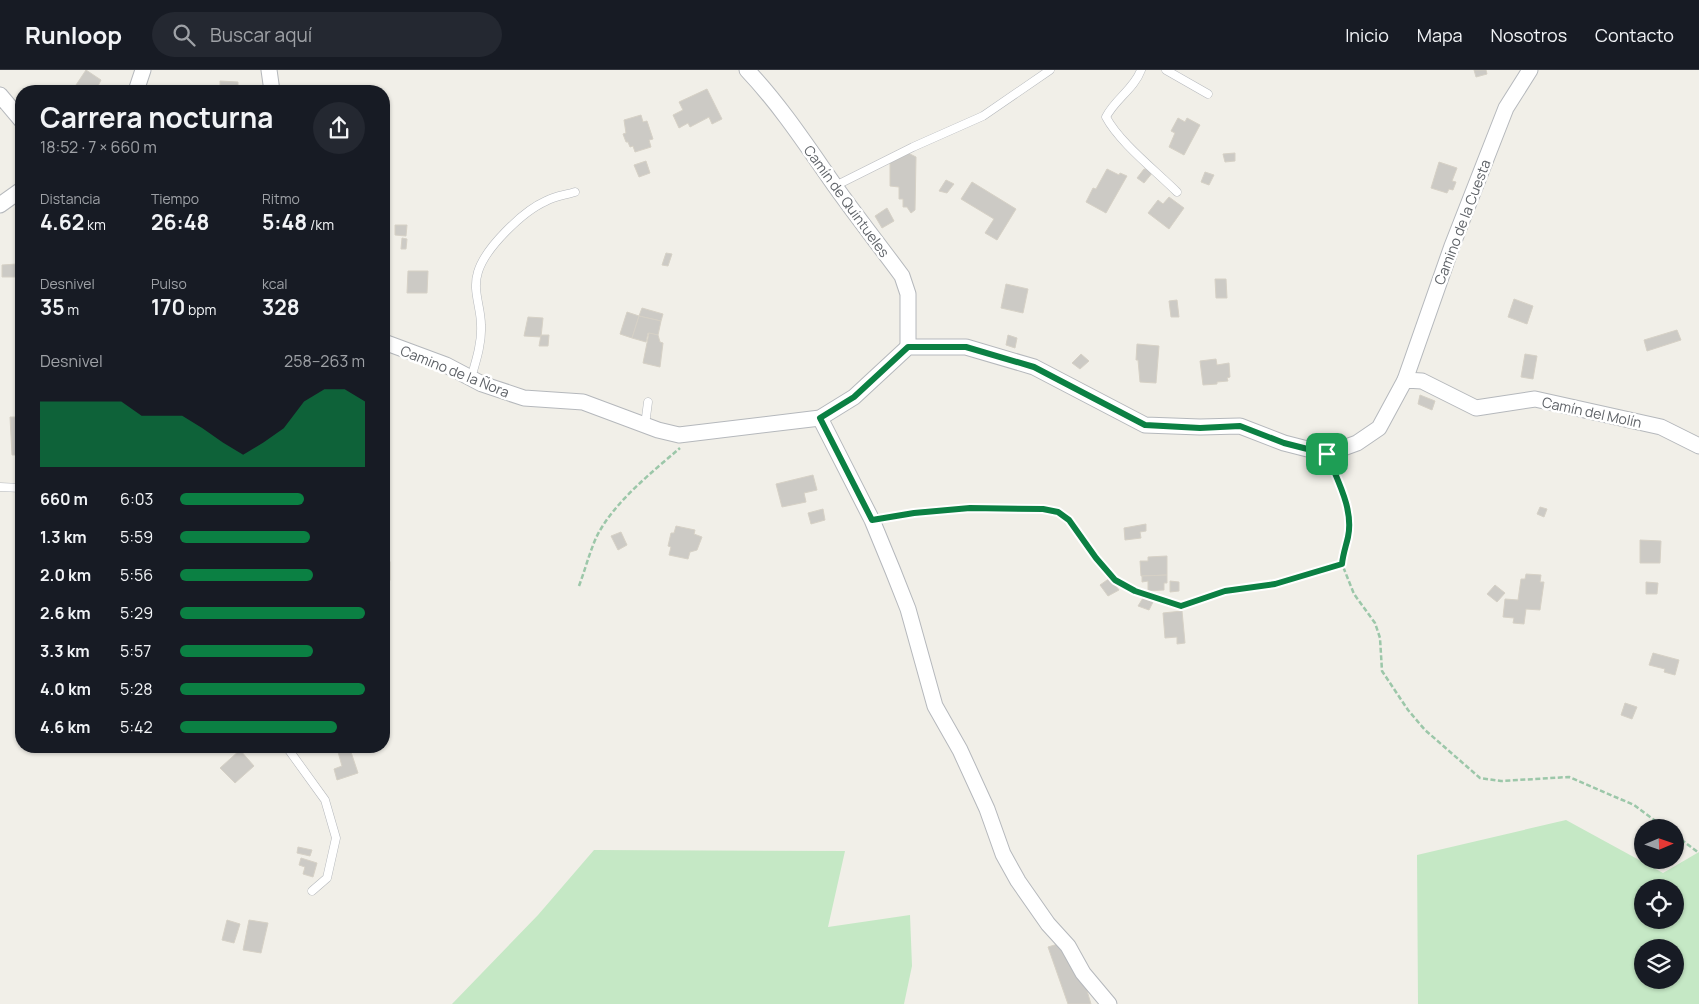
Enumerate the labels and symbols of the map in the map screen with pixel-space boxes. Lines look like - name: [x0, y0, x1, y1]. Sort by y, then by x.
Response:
- street label: Camín de Quintueles: [800, 141, 894, 261]
- street label: Camino de la Cuesta: [1429, 157, 1495, 287]
- street label: Camino de la Ñora: [398, 340, 512, 402]
- street label: Camín del Molín: [1540, 392, 1644, 432]
- pin: [1306, 433, 1348, 475]
- north arrow: [1634, 819, 1684, 869]

